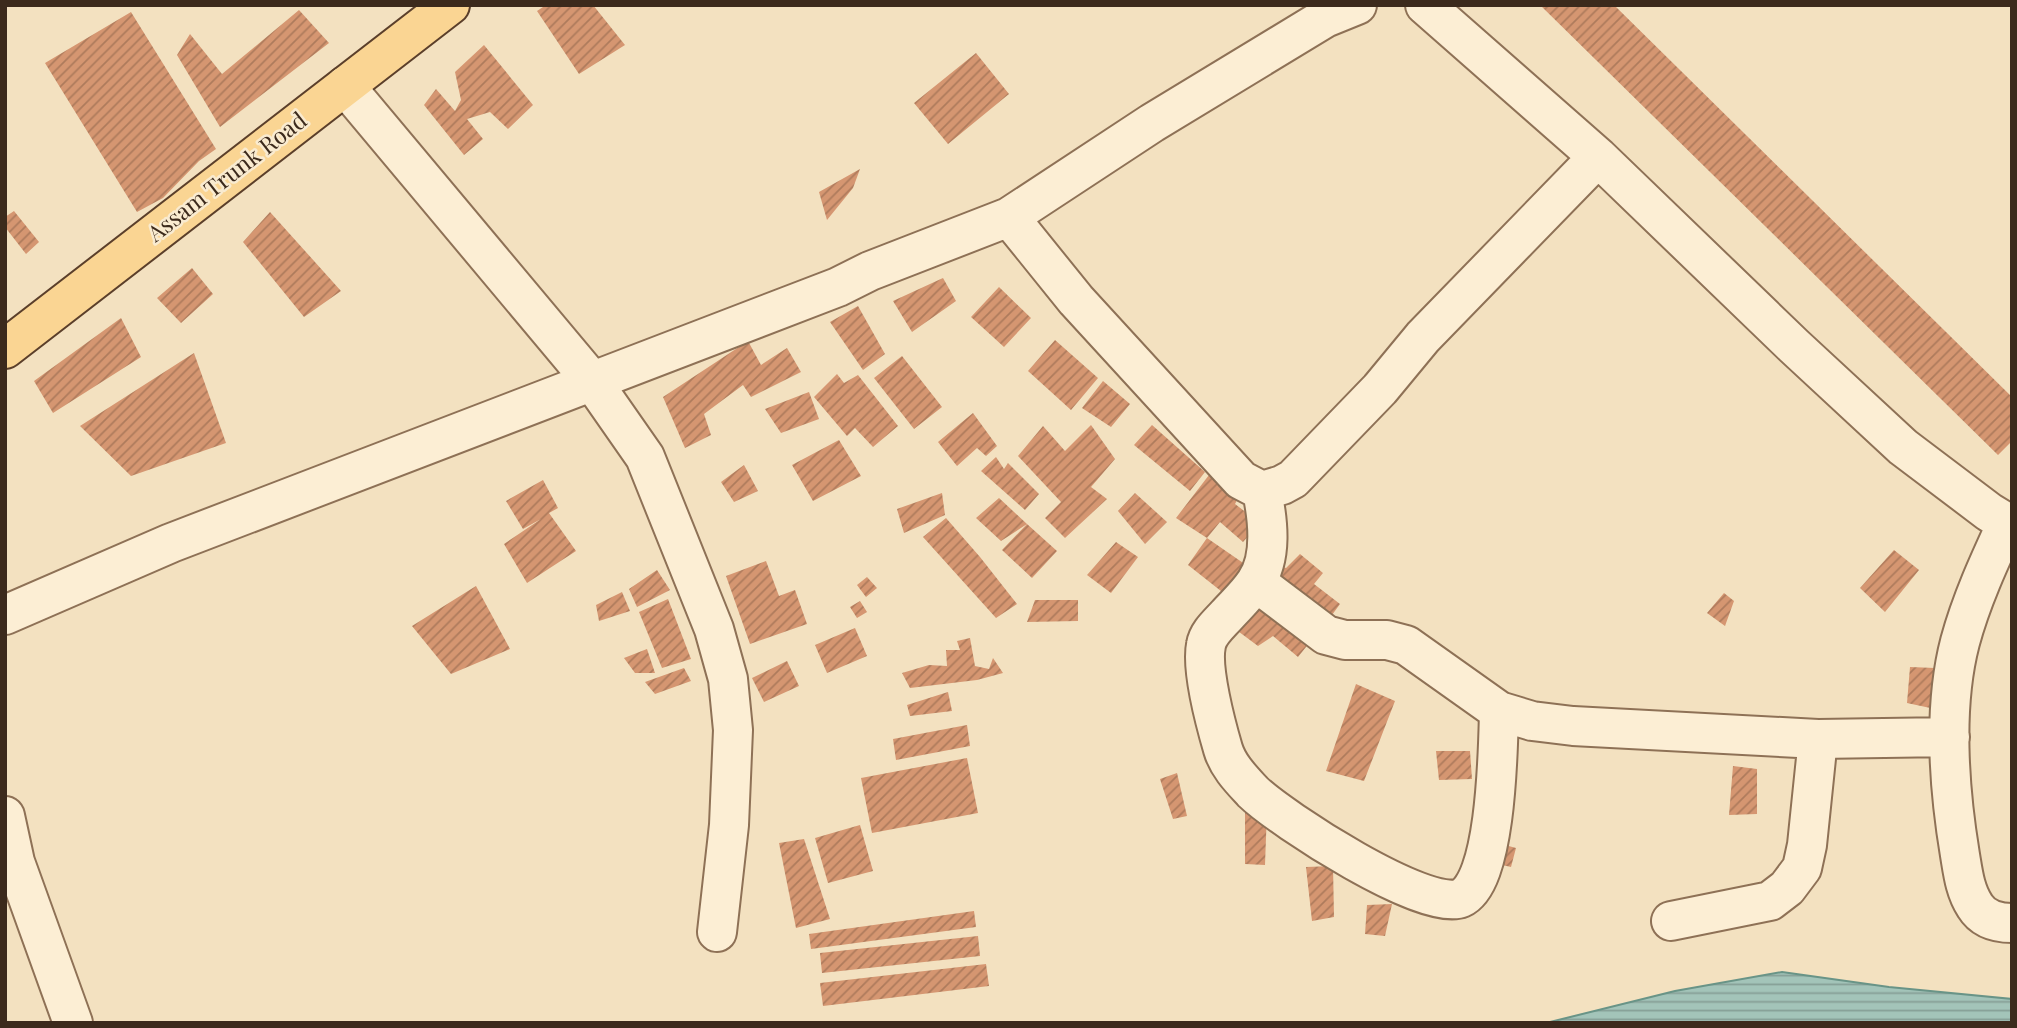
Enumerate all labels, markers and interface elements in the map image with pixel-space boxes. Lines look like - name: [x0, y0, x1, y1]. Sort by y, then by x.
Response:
- street label: Assam Trunk Road: [139, 104, 312, 248]

